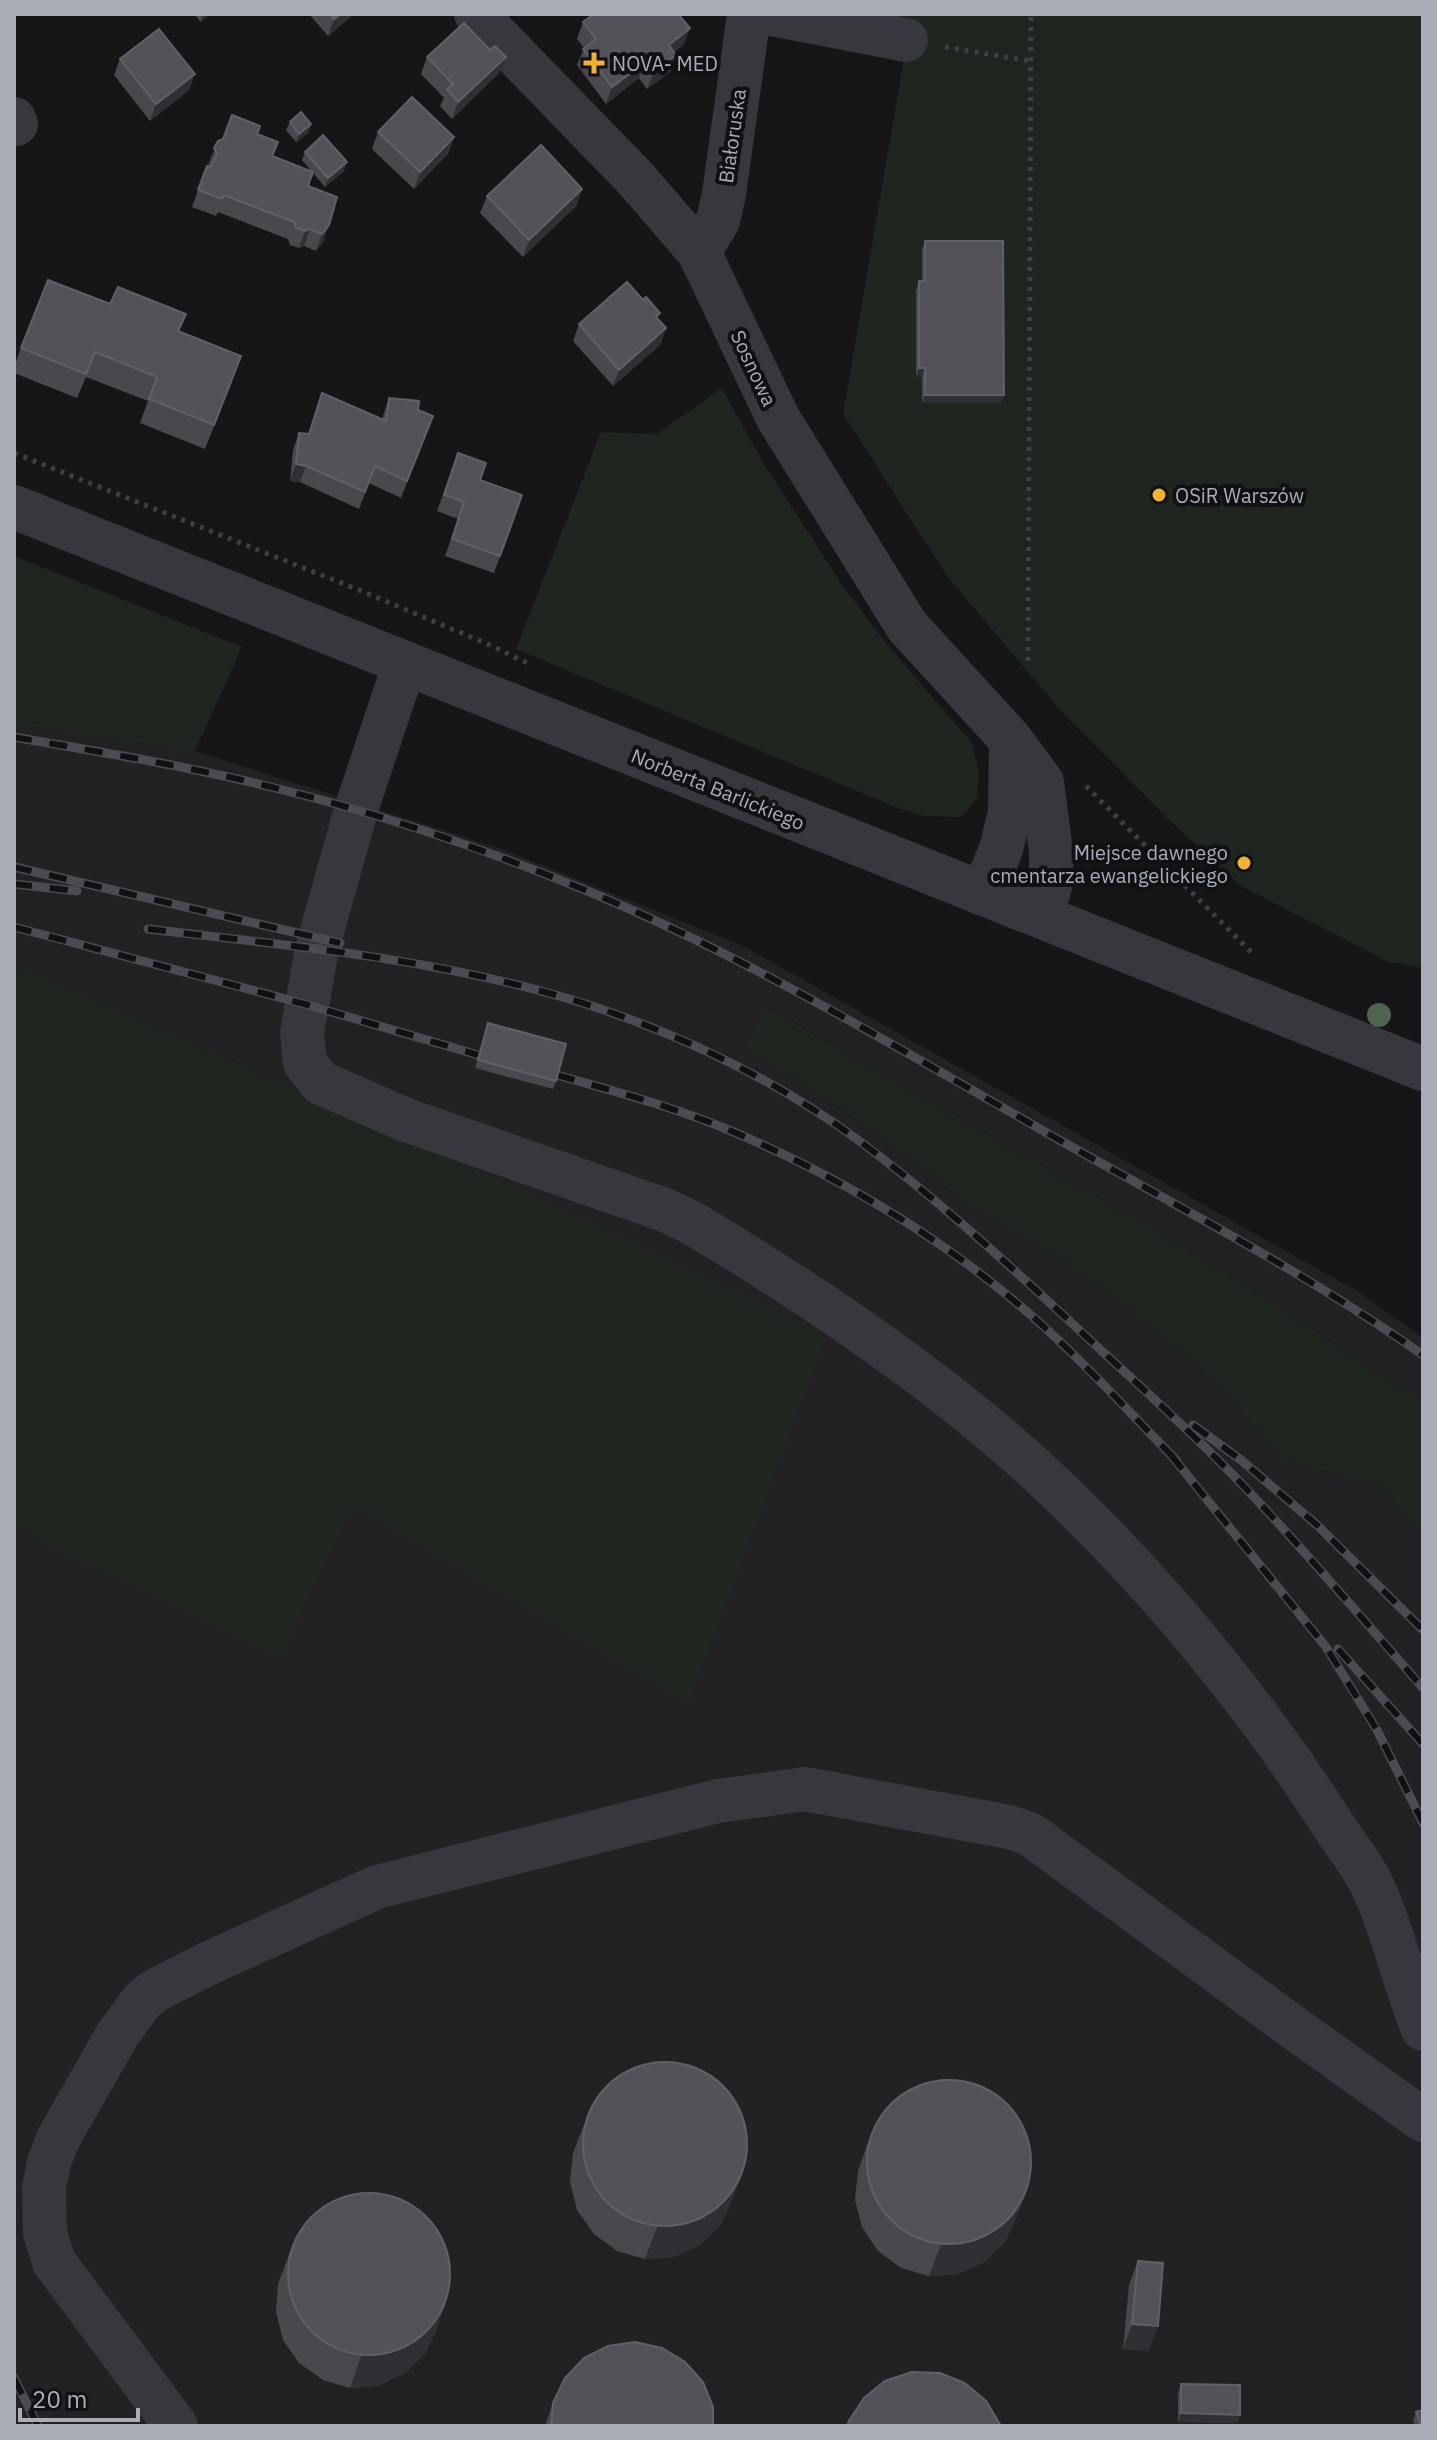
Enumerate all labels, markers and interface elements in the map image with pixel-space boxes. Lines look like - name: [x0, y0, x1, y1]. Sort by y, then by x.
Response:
- place label: NOVA- MED: [612, 50, 718, 77]
- marker: NOVA- MED: [583, 52, 605, 74]
- street label: Białoruska: [712, 87, 752, 185]
- street label: Sosnowa: [725, 326, 783, 411]
- place label: OSiR Warszów: [1175, 482, 1304, 509]
- marker: OSiR Warszów: [1150, 486, 1168, 504]
- street label: Norberta Barlickiego: [627, 742, 809, 836]
- place label: Miejsce dawnego cmentarza ewangelickiego: [990, 839, 1228, 889]
- marker: Miejsce dawnego cmentarza ewangelickiego: [1235, 854, 1253, 872]
- scale bar: [20, 2372, 138, 2422]
- text: 20 m: [32, 2383, 87, 2415]

